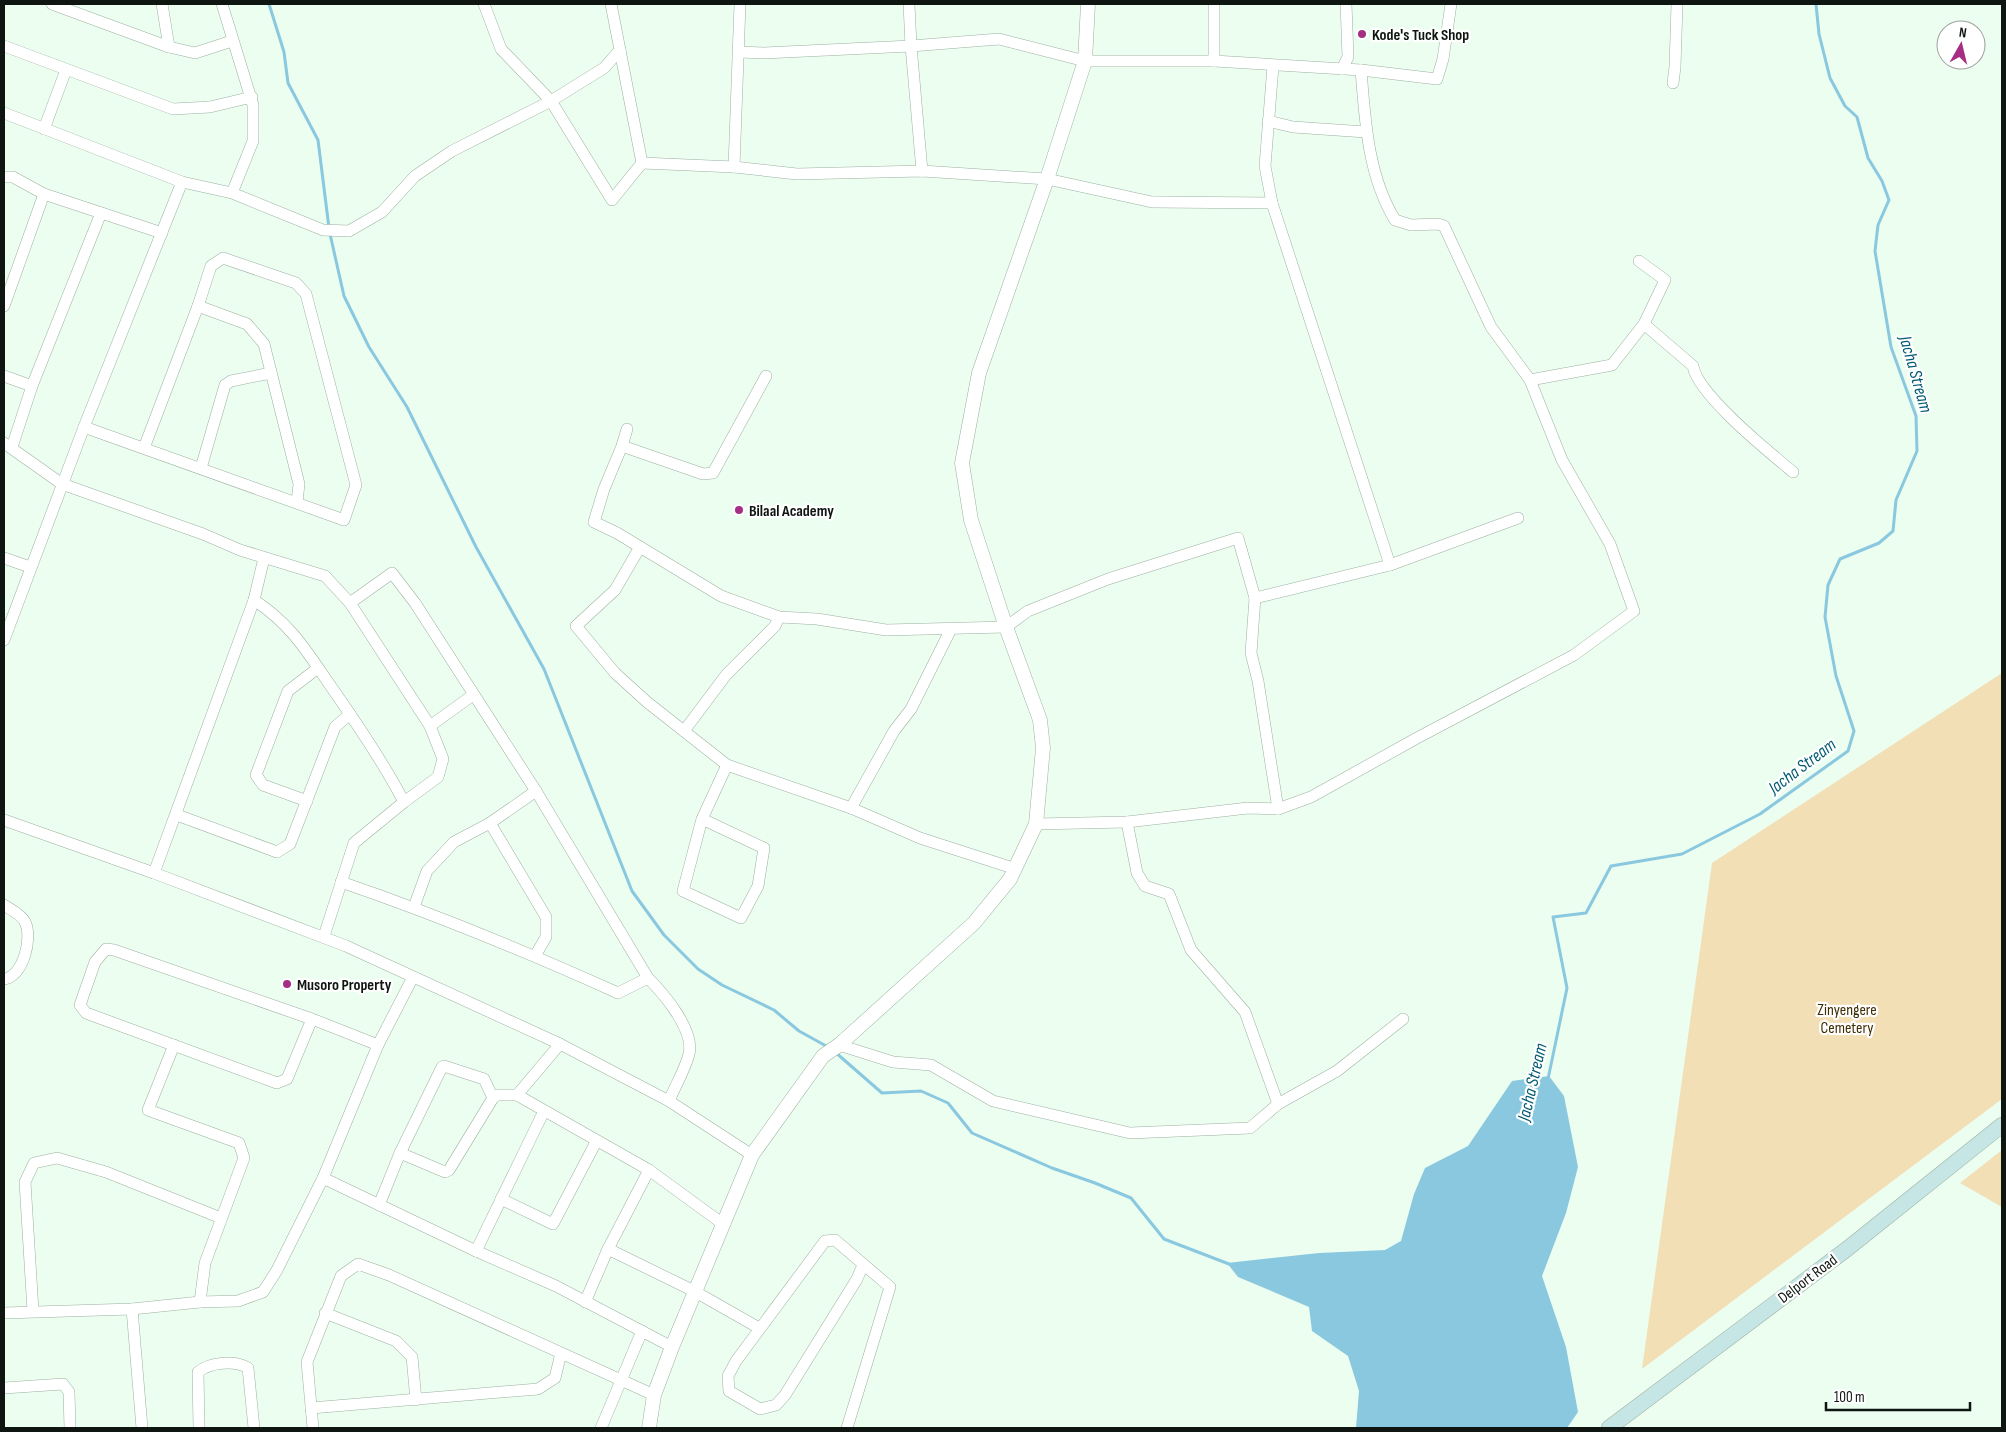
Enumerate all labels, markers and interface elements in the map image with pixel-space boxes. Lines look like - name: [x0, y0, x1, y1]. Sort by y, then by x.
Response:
- north arrow: [1936, 20, 1986, 70]
- text: N: [1958, 24, 1968, 42]
- place label: Kode's Tuck Shop: [1372, 26, 1469, 45]
- marker: Kode's Tuck Shop: [1356, 28, 1368, 40]
- water label: Jacha Stream: [1894, 332, 1936, 415]
- place label: Bilaal Academy: [749, 502, 834, 521]
- marker: Bilaal Academy: [733, 504, 745, 516]
- water label: Jacha Stream: [1764, 734, 1840, 799]
- place label: Musoro Property: [297, 976, 392, 995]
- marker: Musoro Property: [281, 978, 293, 990]
- park label: Zinyengere Cemetery: [1817, 1001, 1877, 1038]
- water label: Jacha Stream: [1513, 1041, 1552, 1124]
- street label: Delport Road: [1774, 1251, 1841, 1308]
- scale bar: [1826, 1380, 1970, 1412]
- text: 100 m: [1834, 1388, 1865, 1407]

